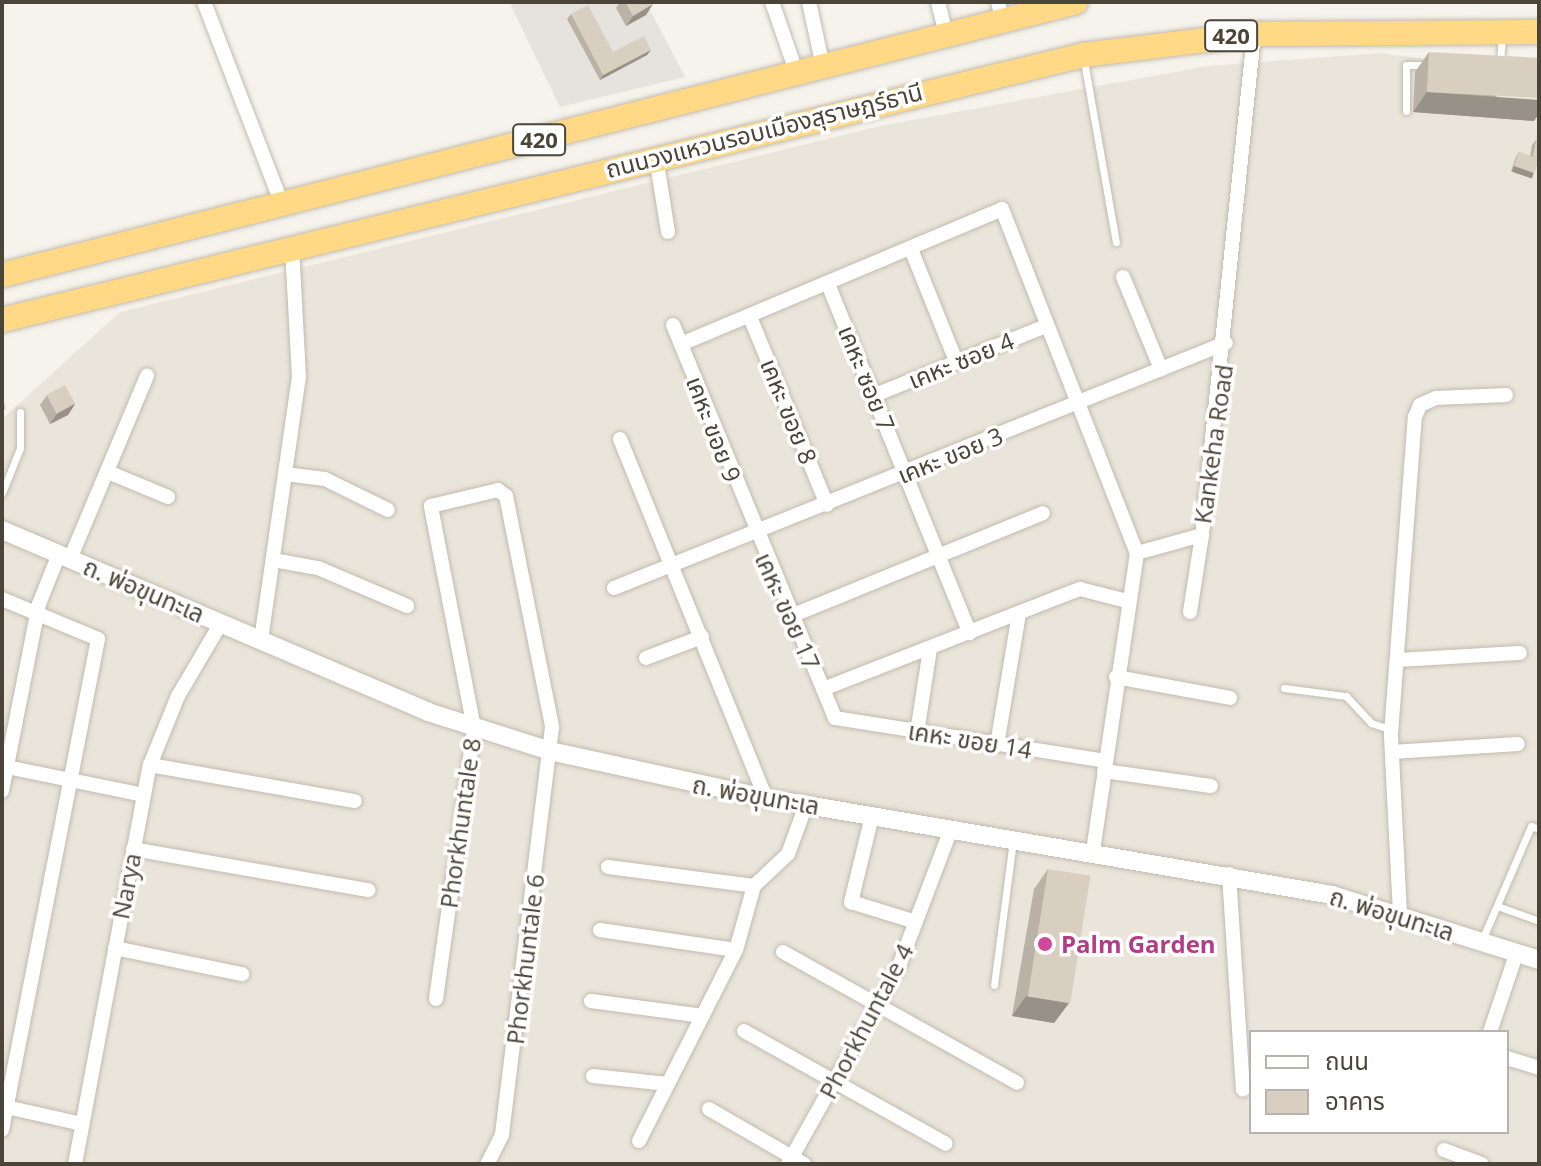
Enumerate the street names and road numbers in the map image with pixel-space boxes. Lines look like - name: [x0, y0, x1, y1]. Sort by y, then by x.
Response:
- road number: 420: [1203, 18, 1259, 54]
- street label: ถนนวงแหวนรอบเมืองสุราษฎร์ธานี: [603, 77, 925, 183]
- road number: 420: [511, 122, 567, 158]
- street label: เคหะ ซอย 7: [833, 321, 901, 435]
- street label: เคหะ ซอย 4: [904, 326, 1018, 394]
- street label: เคหะ ขอย 8: [755, 354, 823, 468]
- street label: Kankeha Road: [1188, 363, 1238, 525]
- street label: เคหะ ขอย 9: [681, 372, 747, 486]
- street label: เคหะ ขอย 3: [893, 421, 1007, 489]
- street label: เคหะ ขอย 17: [749, 548, 827, 674]
- street label: ถ. พ่อขุนทะเล: [79, 552, 209, 628]
- street label: เคหะ ขอย 14: [906, 716, 1034, 764]
- street label: Phorkhuntale 8: [434, 736, 486, 910]
- street label: ถ. พ่อขุนทะเล: [690, 770, 822, 820]
- street label: Narya: [106, 851, 146, 921]
- street label: Phorkhuntale 6: [500, 872, 550, 1046]
- street label: ถ. พ่อขุนทะเล: [1326, 881, 1458, 947]
- street label: Phorkhuntale 4: [813, 939, 919, 1103]

